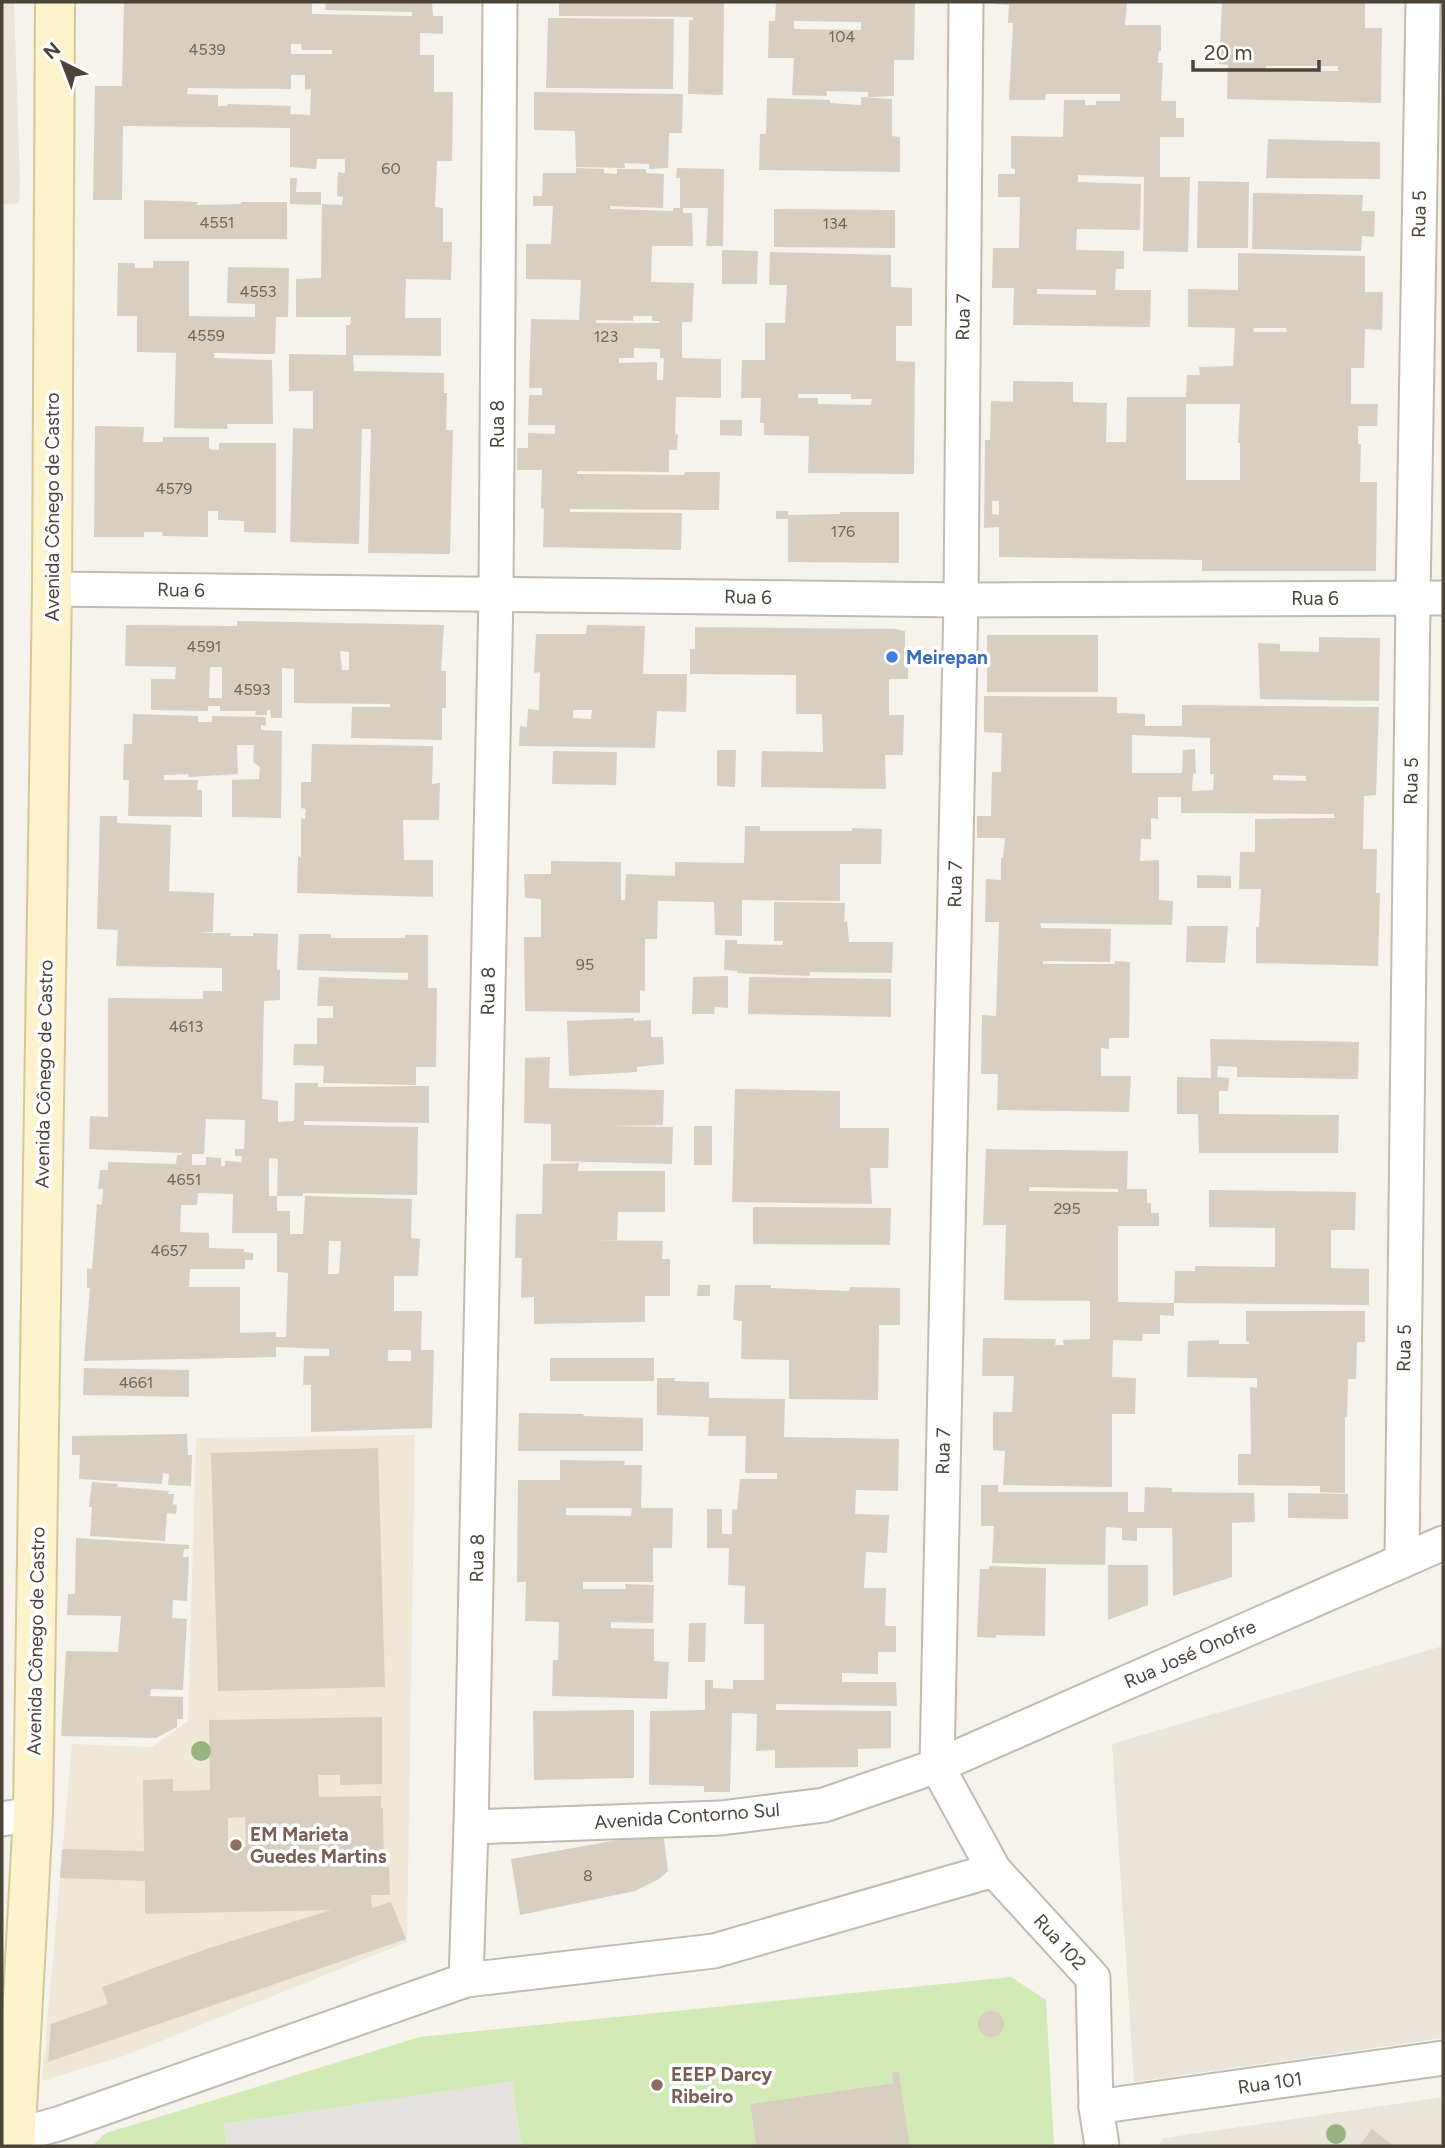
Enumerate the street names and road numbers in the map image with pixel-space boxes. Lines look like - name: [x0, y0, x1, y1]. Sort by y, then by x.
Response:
- street label: Rua 5: [1407, 190, 1431, 238]
- street label: Rua 7: [951, 293, 975, 341]
- street label: Avenida Cônego de Castro: [41, 393, 64, 621]
- street label: Rua 8: [486, 400, 509, 448]
- street label: Rua 6: [157, 578, 205, 602]
- street label: Rua 6: [724, 585, 772, 609]
- street label: Rua 6: [1291, 587, 1339, 610]
- street label: Rua 5: [1399, 757, 1423, 805]
- street label: Rua 7: [943, 860, 967, 908]
- street label: Avenida Cônego de Castro: [31, 959, 57, 1189]
- street label: Rua 8: [476, 967, 500, 1015]
- street label: Rua 5: [1392, 1324, 1416, 1372]
- street label: Rua 7: [931, 1427, 955, 1475]
- street label: Avenida Cônego de Castro: [23, 1526, 49, 1756]
- street label: Rua 8: [465, 1534, 489, 1582]
- street label: Rua José Onofre: [1121, 1615, 1259, 1693]
- street label: Avenida Contorno Sul: [593, 1798, 781, 1834]
- street label: Rua 102: [1029, 1909, 1091, 1975]
- street label: Rua 101: [1236, 2067, 1304, 2099]

